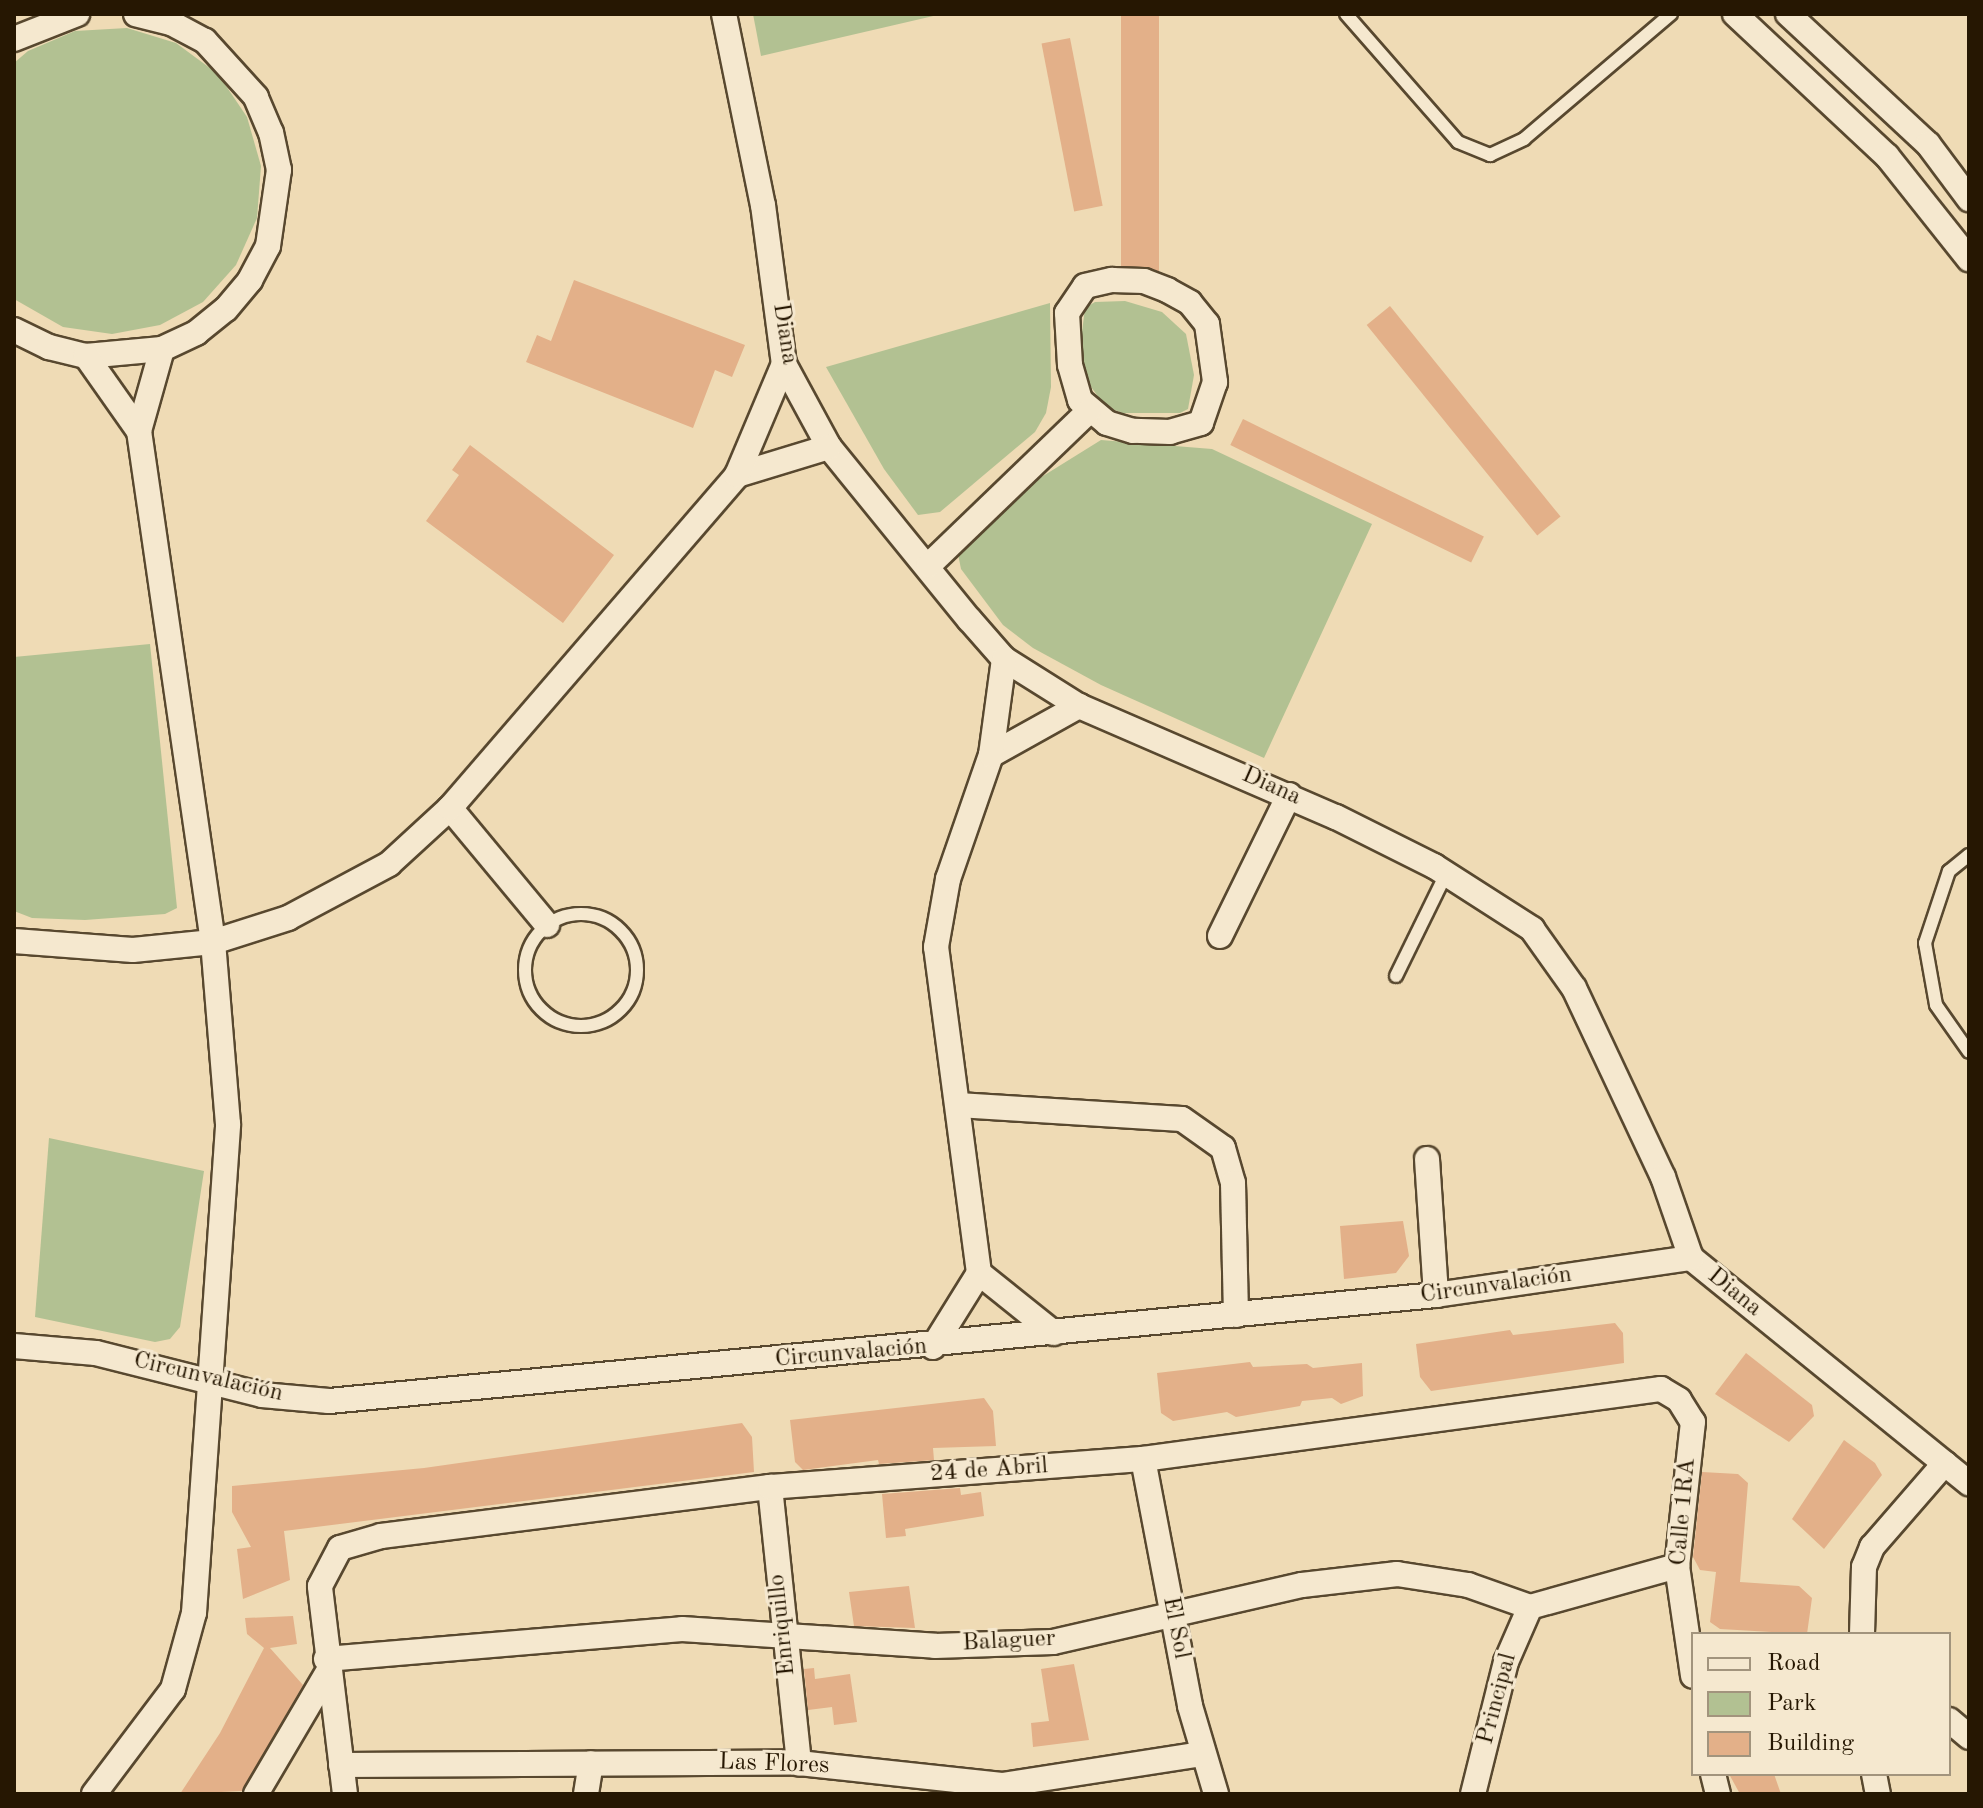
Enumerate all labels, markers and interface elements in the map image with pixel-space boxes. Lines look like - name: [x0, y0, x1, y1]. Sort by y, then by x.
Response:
- street label: Diana: [765, 301, 803, 367]
- street label: Diana: [1237, 761, 1305, 813]
- street label: Circunvalación: [1418, 1261, 1574, 1311]
- street label: Diana: [1701, 1262, 1767, 1324]
- street label: Circunvalación: [774, 1333, 928, 1375]
- street label: Circunvalación: [130, 1347, 286, 1409]
- street label: 24 de Abril: [929, 1453, 1049, 1489]
- street label: Calle 1RA: [1665, 1457, 1703, 1567]
- street label: Enriquillo: [763, 1573, 803, 1677]
- street label: El Sol: [1155, 1594, 1195, 1662]
- street label: Balaguer: [962, 1625, 1056, 1659]
- legend: [1691, 1632, 1951, 1776]
- street label: Principal: [1472, 1650, 1524, 1748]
- text: Road: [1767, 1652, 1820, 1676]
- text: Park: [1767, 1692, 1816, 1716]
- text: Building: [1767, 1732, 1854, 1756]
- street label: Las Flores: [718, 1749, 830, 1781]

